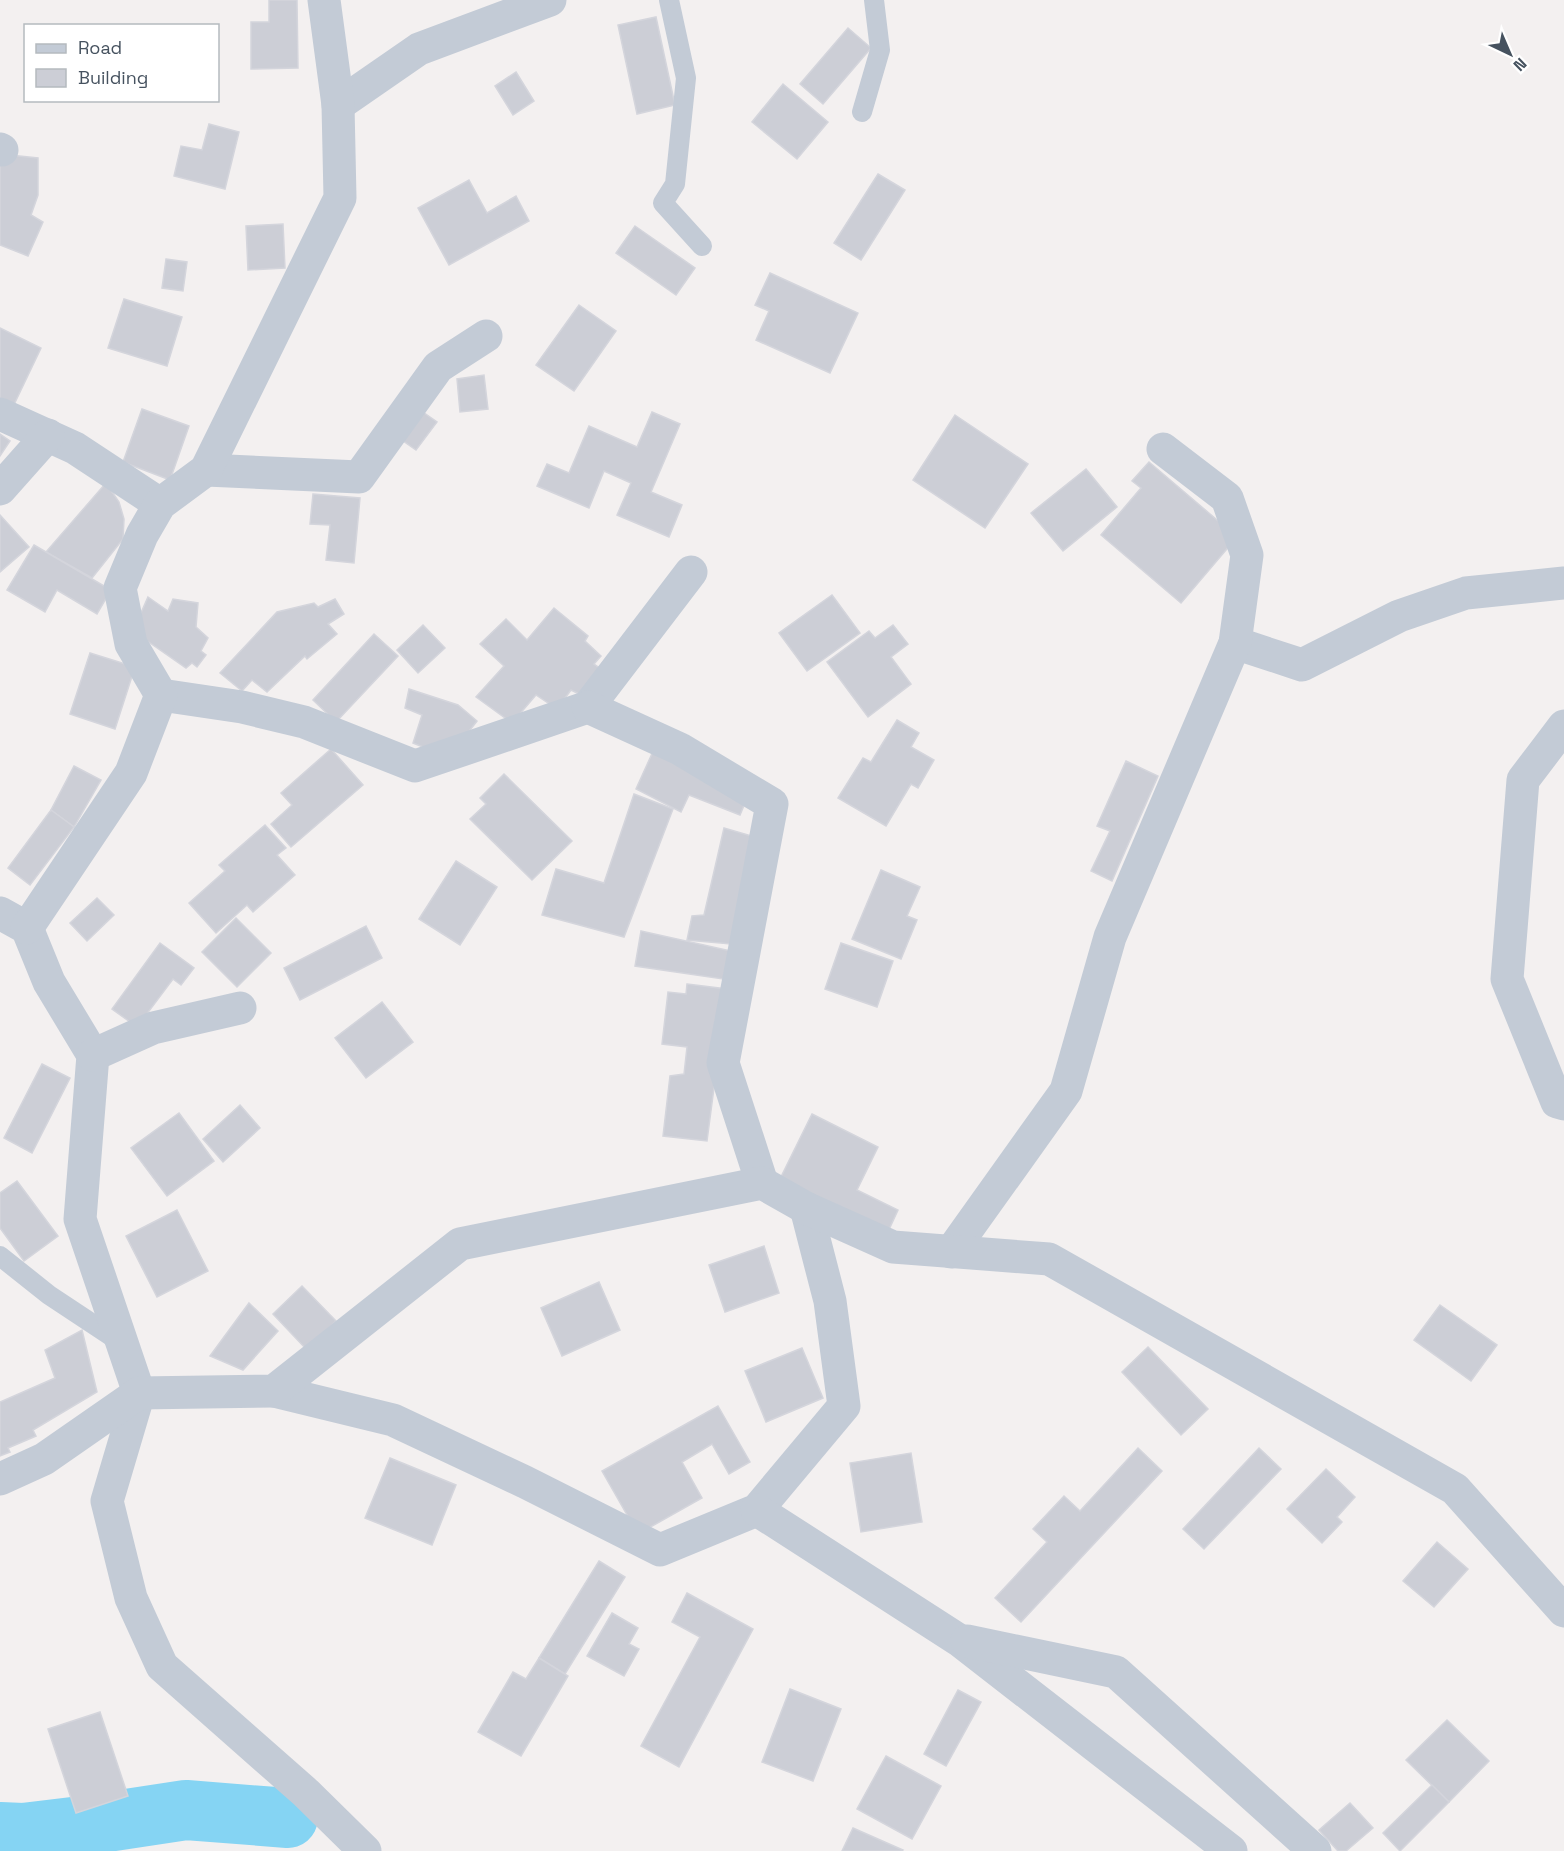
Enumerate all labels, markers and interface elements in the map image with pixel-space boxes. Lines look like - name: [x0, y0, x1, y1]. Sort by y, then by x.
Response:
- legend: [24, 24, 219, 102]
- north arrow: [1480, 24, 1540, 84]
- text: Road: [78, 36, 122, 59]
- text: N: [1509, 53, 1531, 76]
- text: Building: [78, 66, 148, 89]

